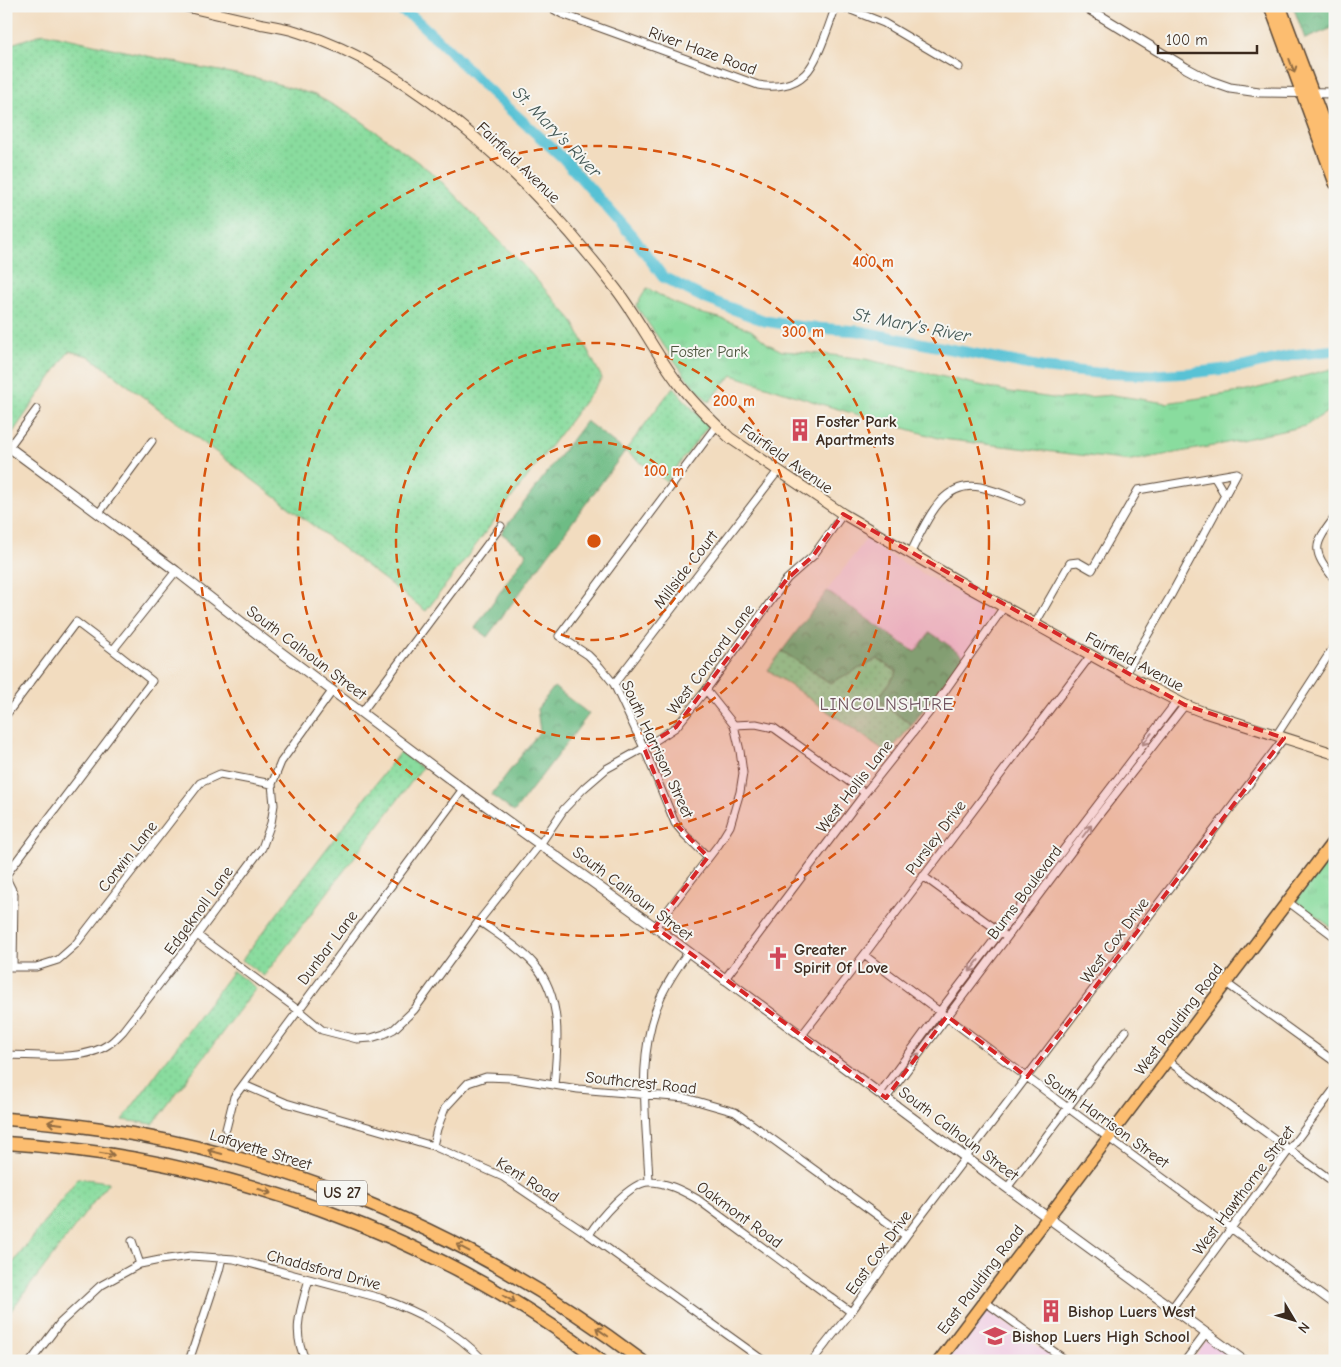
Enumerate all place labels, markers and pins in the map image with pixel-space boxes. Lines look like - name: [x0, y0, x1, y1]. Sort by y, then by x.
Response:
- place label: Foster Park Apartments: [816, 413, 897, 449]
- building icon: Foster Park Apartments: [787, 417, 813, 443]
- centre of rings: [585, 532, 603, 550]
- place label: Greater Spirit Of Love: [794, 941, 888, 977]
- church icon: Greater Spirit Of Love: [765, 945, 791, 971]
- building icon: Bishop Luers West: [1038, 1298, 1064, 1324]
- place label: Bishop Luers West: [1068, 1303, 1196, 1321]
- school or university icon: Bishop Luers High School: [982, 1323, 1008, 1349]
- place label: Bishop Luers High School: [1012, 1328, 1190, 1346]

